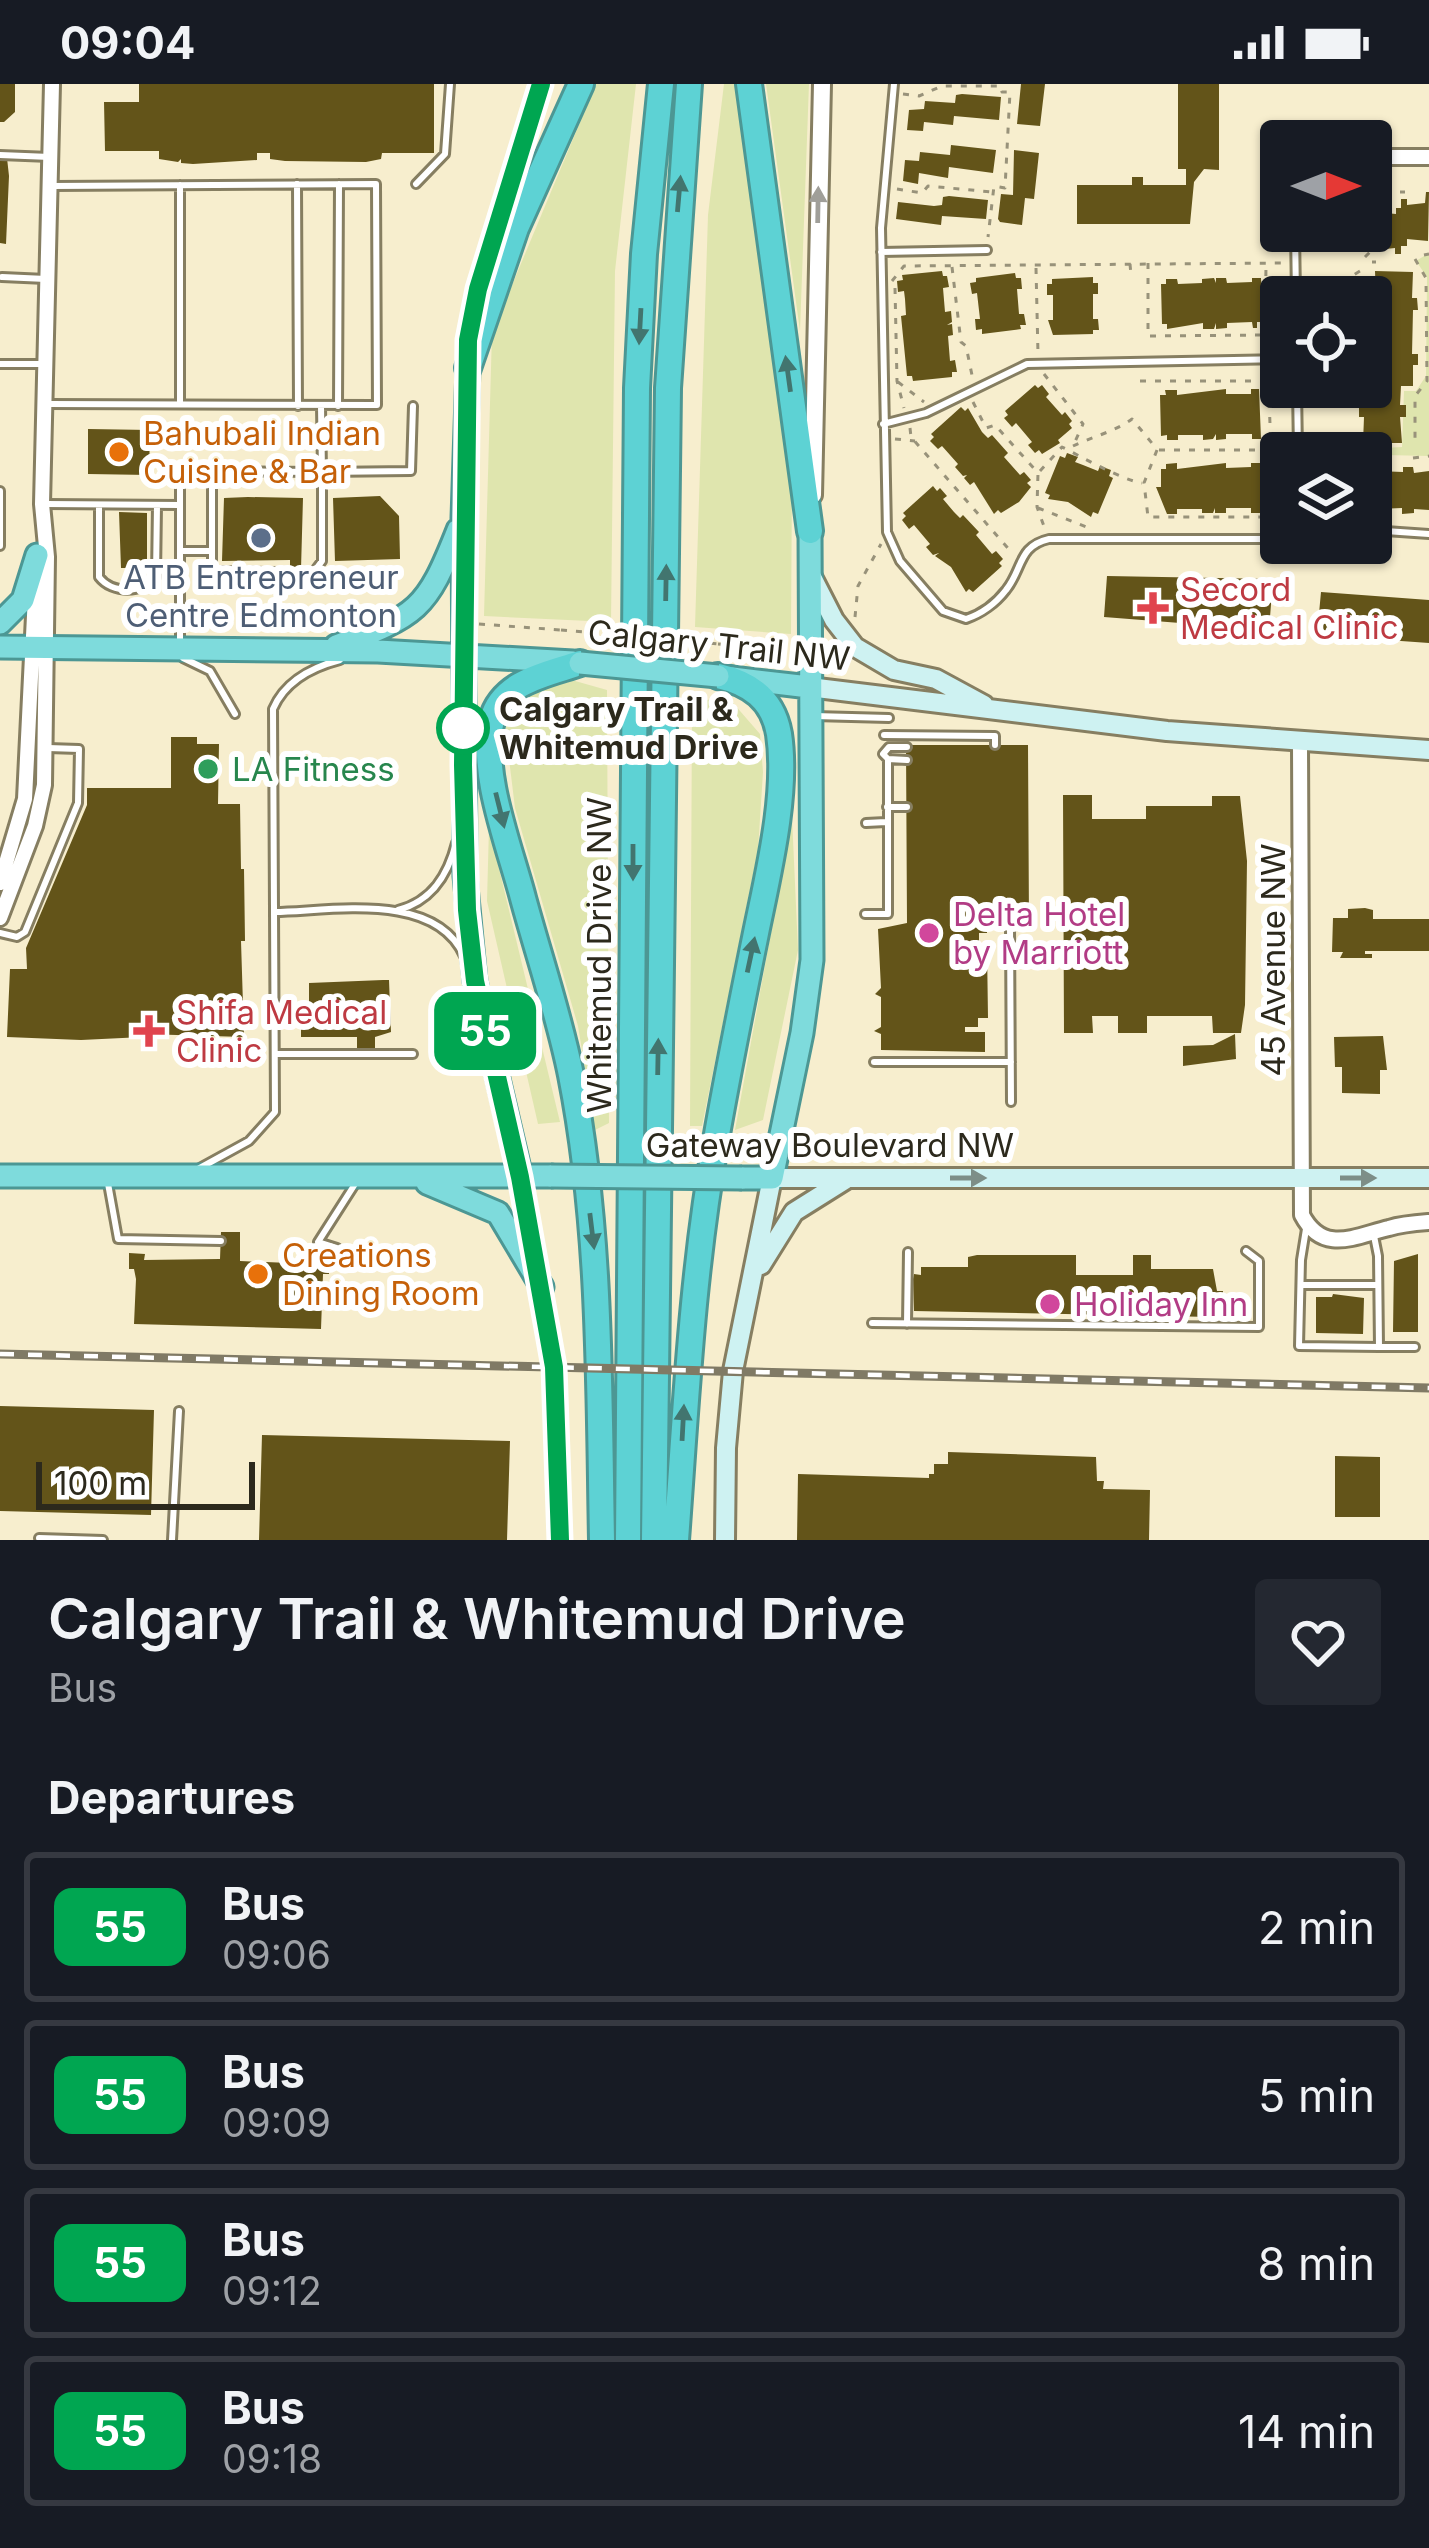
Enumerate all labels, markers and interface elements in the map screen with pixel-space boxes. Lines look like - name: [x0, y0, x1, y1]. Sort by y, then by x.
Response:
- text: 09:04: [60, 15, 195, 70]
- north arrow: [1260, 120, 1392, 252]
- map controls: [1260, 120, 1392, 564]
- one-way arrow: [670, 175, 689, 212]
- one-way arrow: [808, 185, 827, 223]
- button: locate: [1260, 276, 1392, 408]
- one-way arrow: [630, 308, 649, 346]
- one-way arrow: [778, 355, 797, 392]
- place label: Bahubali Indian Cuisine & Bar: [143, 413, 381, 491]
- button: layers: [1260, 432, 1392, 564]
- marker: Bahubali Indian Cuisine & Bar: [106, 439, 132, 465]
- marker: ATB Entrepreneur Centre Edmonton: [248, 525, 274, 551]
- place label: ATB Entrepreneur Centre Edmonton: [123, 557, 399, 635]
- one-way arrow: [656, 563, 675, 601]
- place label: Secord Medical Clinic: [1180, 569, 1399, 647]
- marker: Secord Medical Clinic: [1137, 592, 1169, 624]
- street label: Calgary Trail NW: [586, 611, 852, 679]
- place label: Calgary Trail & Whitemud Drive: [499, 689, 759, 767]
- marker: Calgary Trail & Whitemud Drive: [438, 703, 488, 753]
- place label: LA Fitness: [232, 749, 395, 789]
- marker: LA Fitness: [195, 756, 221, 782]
- one-way arrow: [491, 791, 510, 828]
- street label: Whitemud Drive NW: [579, 797, 619, 1113]
- street label: 45 Avenue NW: [1253, 843, 1293, 1077]
- one-way arrow: [623, 844, 642, 882]
- place label: Delta Hotel by Marriott: [953, 894, 1125, 972]
- marker: Delta Hotel by Marriott: [916, 920, 942, 946]
- one-way arrow: [743, 935, 762, 973]
- place label: Shifa Medical Clinic: [176, 992, 387, 1070]
- line badge: 55: [431, 992, 539, 1070]
- text: 55: [458, 1005, 512, 1056]
- marker: Shifa Medical Clinic: [133, 1015, 165, 1047]
- one-way arrow: [649, 1037, 668, 1075]
- street label: Gateway Boulevard NW: [646, 1125, 1014, 1165]
- one-way arrow: [950, 1168, 988, 1188]
- one-way arrow: [1340, 1168, 1378, 1188]
- one-way arrow: [582, 1213, 601, 1250]
- place label: Creations Dining Room: [282, 1235, 480, 1313]
- marker: Creations Dining Room: [245, 1261, 271, 1287]
- place label: Holiday Inn: [1074, 1284, 1248, 1324]
- marker: Holiday Inn: [1037, 1291, 1063, 1317]
- one-way arrow: [674, 1404, 693, 1441]
- scale bar: [36, 1456, 255, 1509]
- text: 100 m: [54, 1463, 147, 1503]
- button: heart: [1255, 1579, 1381, 1705]
- text: Calgary Trail & Whitemud Drive: [48, 1584, 906, 1653]
- text: Bus: [48, 1664, 117, 1711]
- text: Departures: [48, 1770, 295, 1825]
- text: Bus: [222, 1876, 305, 1931]
- text: 2 min: [1258, 1900, 1375, 1955]
- text: 55: [93, 1901, 147, 1952]
- text: 09:06: [222, 1931, 331, 1978]
- text: Bus: [222, 2044, 305, 2099]
- text: 5 min: [1258, 2068, 1375, 2123]
- text: 55: [93, 2069, 147, 2120]
- text: 09:09: [222, 2099, 331, 2146]
- text: Bus: [222, 2212, 305, 2267]
- text: 8 min: [1258, 2236, 1375, 2291]
- text: 55: [93, 2237, 147, 2288]
- text: 09:12: [222, 2267, 322, 2314]
- text: Bus: [222, 2380, 305, 2435]
- text: 14 min: [1238, 2404, 1375, 2459]
- text: 55: [93, 2405, 147, 2456]
- text: 09:18: [222, 2435, 322, 2482]

